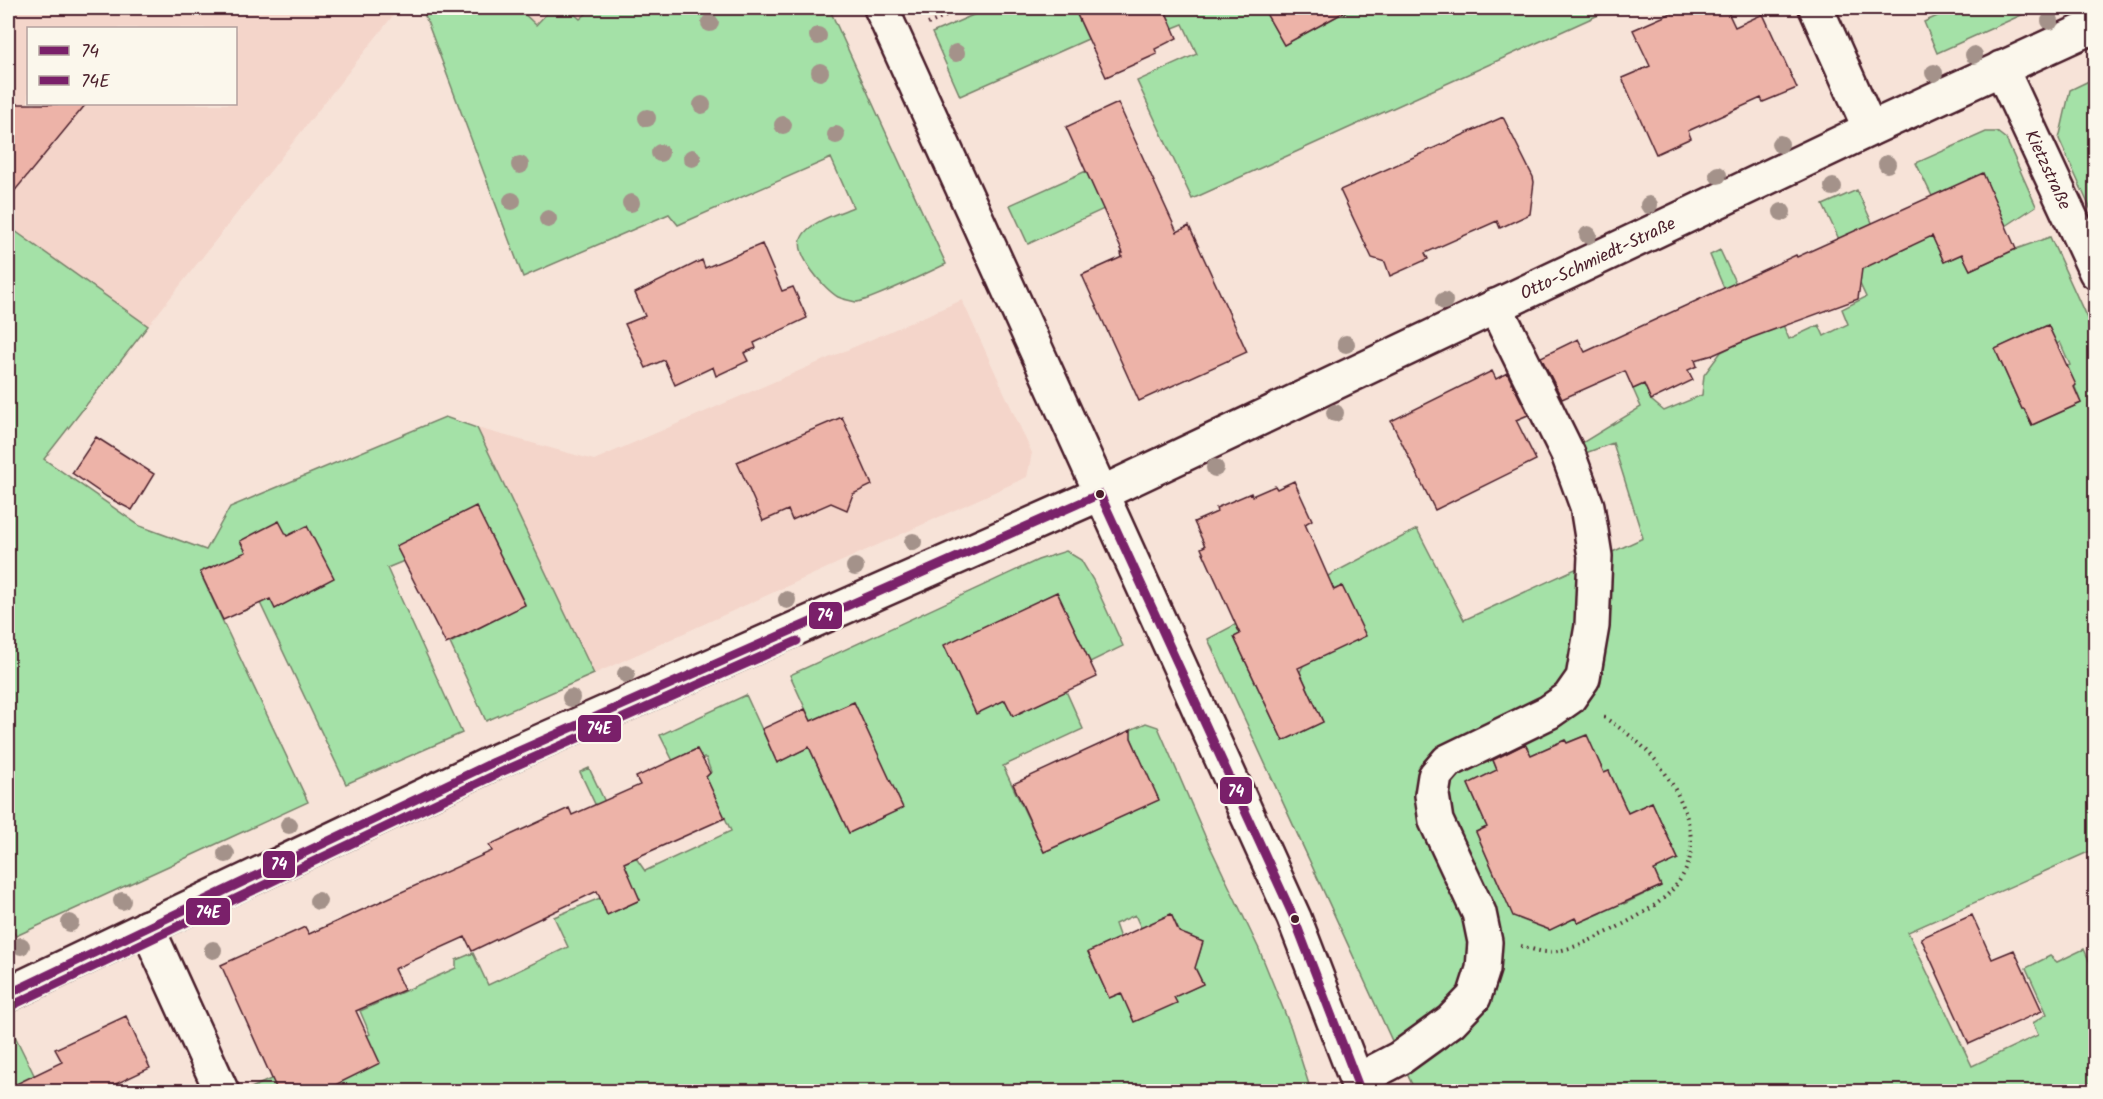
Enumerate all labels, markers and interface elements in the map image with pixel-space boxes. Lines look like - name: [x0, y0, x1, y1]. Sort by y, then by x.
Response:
- legend: [27, 27, 237, 105]
- text: 74: [81, 38, 99, 67]
- text: 74E: [81, 68, 110, 97]
- street label: Kietzstraße: [2016, 125, 2078, 215]
- street label: Otto-Schmiedt-Straße: [1516, 210, 1681, 309]
- unlabelled marker: [1094, 488, 1106, 500]
- line badge: 74: [808, 601, 843, 630]
- text: 74: [817, 604, 833, 629]
- line badge: 74E: [577, 714, 622, 743]
- text: 74E: [586, 717, 613, 742]
- line badge: 74: [1219, 776, 1253, 805]
- text: 74: [1228, 780, 1244, 805]
- line badge: 74: [262, 850, 296, 879]
- text: 74: [271, 853, 287, 878]
- line badge: 74E: [185, 897, 231, 926]
- text: 74E: [195, 901, 222, 926]
- unlabelled marker: [1289, 913, 1301, 925]

